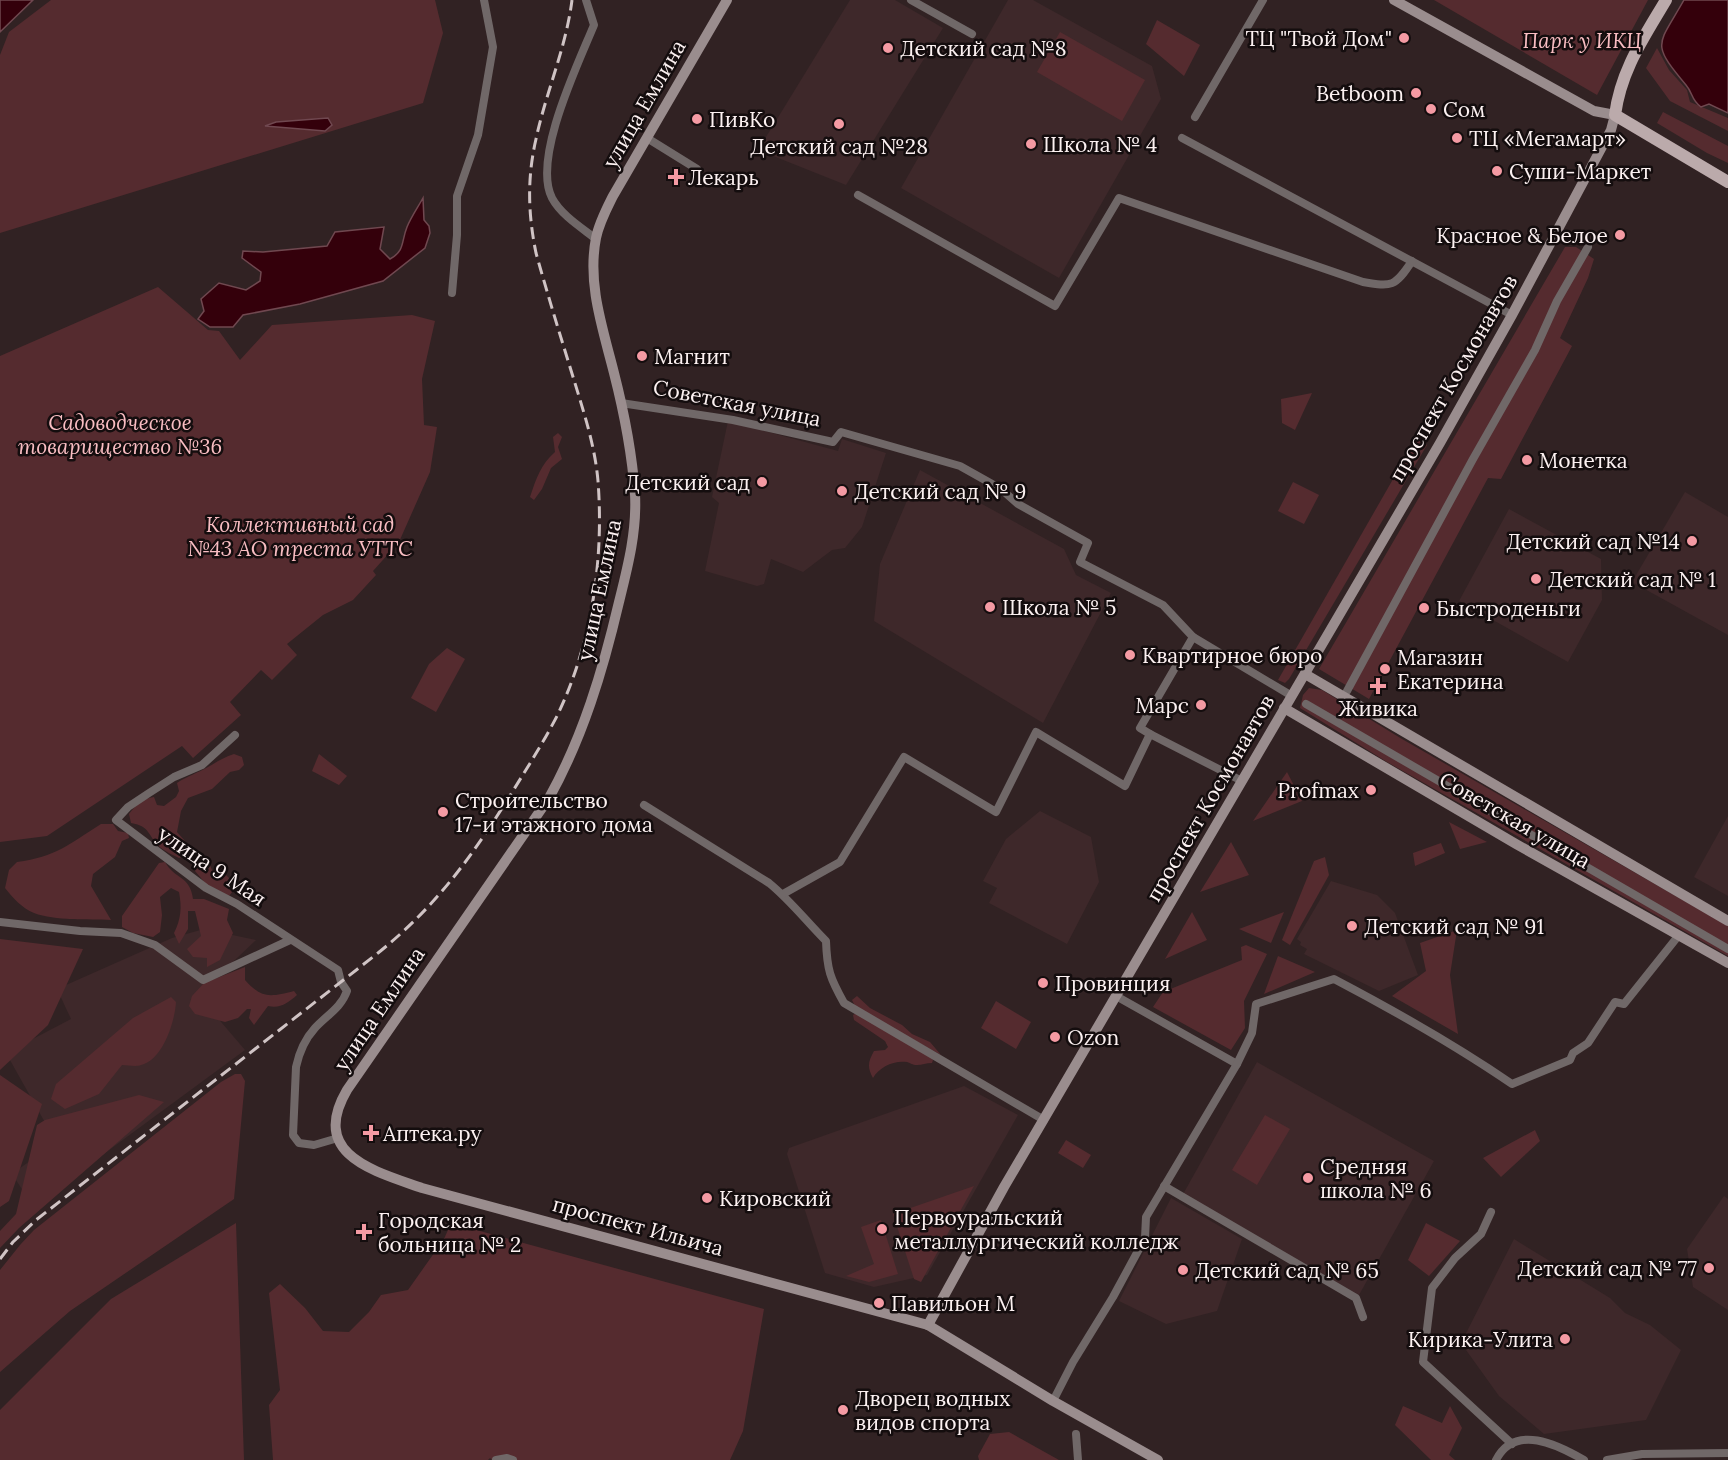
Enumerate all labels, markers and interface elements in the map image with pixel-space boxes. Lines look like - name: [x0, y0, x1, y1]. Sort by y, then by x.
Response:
- place label: ТЦ "Твой Дом": [1245, 25, 1392, 52]
- park label: Парк у ИКЦ: [1523, 27, 1641, 54]
- marker: ТЦ "Твой Дом": [1397, 31, 1411, 45]
- street label: улица Емлина: [596, 35, 692, 173]
- place label: Детский сад №8: [900, 35, 1067, 62]
- marker: Детский сад №8: [881, 41, 895, 55]
- place label: Betboom: [1316, 80, 1404, 107]
- marker: Betboom: [1409, 86, 1423, 100]
- place label: Сом: [1443, 96, 1485, 123]
- marker: Сом: [1424, 102, 1438, 116]
- place label: ПивКо: [709, 106, 775, 133]
- marker: ПивКо: [690, 112, 704, 126]
- marker: Детский сад №28: [832, 117, 846, 131]
- place label: ТЦ «Мегамарт»: [1469, 125, 1626, 152]
- place label: Школа № 4: [1043, 131, 1157, 158]
- marker: ТЦ «Мегамарт»: [1450, 131, 1464, 145]
- place label: Детский сад №28: [750, 133, 928, 160]
- marker: Школа № 4: [1024, 137, 1038, 151]
- place label: Суши-Маркет: [1509, 158, 1651, 185]
- place label: Лекарь: [688, 164, 759, 191]
- marker: Суши-Маркет: [1490, 164, 1504, 178]
- marker: Лекарь: [669, 170, 683, 184]
- place label: Красное & Белое: [1436, 222, 1608, 249]
- marker: Красное & Белое: [1613, 228, 1627, 242]
- street label: проспект Космонавтов: [1383, 270, 1523, 486]
- place label: Магнит: [654, 343, 730, 370]
- marker: Магнит: [635, 349, 649, 363]
- street label: Советская улица: [651, 373, 823, 433]
- park label: Садоводческое товарищество №36: [18, 409, 222, 460]
- place label: Монетка: [1539, 447, 1628, 474]
- marker: Монетка: [1520, 453, 1534, 467]
- place label: Детский сад: [625, 469, 750, 496]
- marker: Детский сад: [755, 475, 769, 489]
- place label: Детский сад № 9: [854, 478, 1026, 505]
- marker: Детский сад № 9: [835, 484, 849, 498]
- park label: Коллективный сад №43 АО треста УТТС: [188, 511, 412, 562]
- street label: улица Емлина: [571, 517, 627, 663]
- place label: Детский сад №14: [1506, 528, 1680, 555]
- marker: Детский сад №14: [1685, 534, 1699, 548]
- place label: Детский сад № 1: [1548, 566, 1716, 593]
- marker: Детский сад № 1: [1529, 572, 1543, 586]
- place label: Школа № 5: [1002, 594, 1116, 621]
- place label: Быстроденьги: [1436, 595, 1581, 622]
- marker: Школа № 5: [983, 600, 997, 614]
- marker: Быстроденьги: [1417, 601, 1431, 615]
- place label: Квартирное бюро: [1142, 642, 1322, 669]
- place label: Магазин Екатерина: [1397, 644, 1504, 695]
- marker: Квартирное бюро: [1123, 648, 1137, 662]
- marker: Магазин Екатерина: [1378, 662, 1392, 676]
- marker: Живика: [1371, 679, 1385, 693]
- street label: проспект Космонавтов: [1140, 690, 1280, 906]
- place label: Марс: [1135, 692, 1189, 719]
- place label: Живика: [1338, 695, 1418, 722]
- marker: Марс: [1194, 698, 1208, 712]
- street label: Советская улица: [1435, 766, 1596, 874]
- place label: Profmax: [1277, 777, 1359, 804]
- marker: Profmax: [1364, 783, 1378, 797]
- place label: Строительство 17-и этажного дома: [455, 787, 653, 838]
- marker: Строительство 17-и этажного дома: [436, 805, 450, 819]
- street label: улица 9 Мая: [153, 820, 271, 912]
- place label: Детский сад № 91: [1364, 913, 1544, 940]
- marker: Детский сад № 91: [1345, 919, 1359, 933]
- street label: улица Емлина: [328, 942, 431, 1076]
- place label: Провинция: [1055, 970, 1170, 997]
- marker: Провинция: [1036, 976, 1050, 990]
- place label: Ozon: [1067, 1024, 1120, 1051]
- marker: Ozon: [1048, 1030, 1062, 1044]
- place label: Аптека.ру: [382, 1120, 482, 1147]
- marker: Аптека.ру: [364, 1126, 378, 1140]
- place label: Средняя школа № 6: [1320, 1153, 1432, 1204]
- marker: Средняя школа № 6: [1301, 1171, 1315, 1185]
- place label: Кировский: [719, 1185, 831, 1212]
- street label: проспект Ильича: [550, 1190, 727, 1262]
- marker: Кировский: [700, 1191, 714, 1205]
- place label: Первоуральский металлургический колледж: [894, 1204, 1179, 1255]
- place label: Городская больница № 2: [378, 1207, 521, 1258]
- marker: Первоуральский металлургический колледж: [875, 1222, 889, 1236]
- marker: Городская больница № 2: [355, 1223, 373, 1241]
- place label: Детский сад № 77: [1517, 1255, 1697, 1282]
- place label: Детский сад № 65: [1195, 1257, 1379, 1284]
- marker: Детский сад № 77: [1702, 1261, 1716, 1275]
- marker: Детский сад № 65: [1176, 1263, 1190, 1277]
- place label: Павильон М: [891, 1290, 1015, 1317]
- marker: Павильон М: [872, 1296, 886, 1310]
- place label: Кирика-Улита: [1408, 1326, 1553, 1353]
- marker: Кирика-Улита: [1558, 1332, 1572, 1346]
- place label: Дворец водных видов спорта: [855, 1385, 1010, 1436]
- marker: Дворец водных видов спорта: [836, 1403, 850, 1417]

